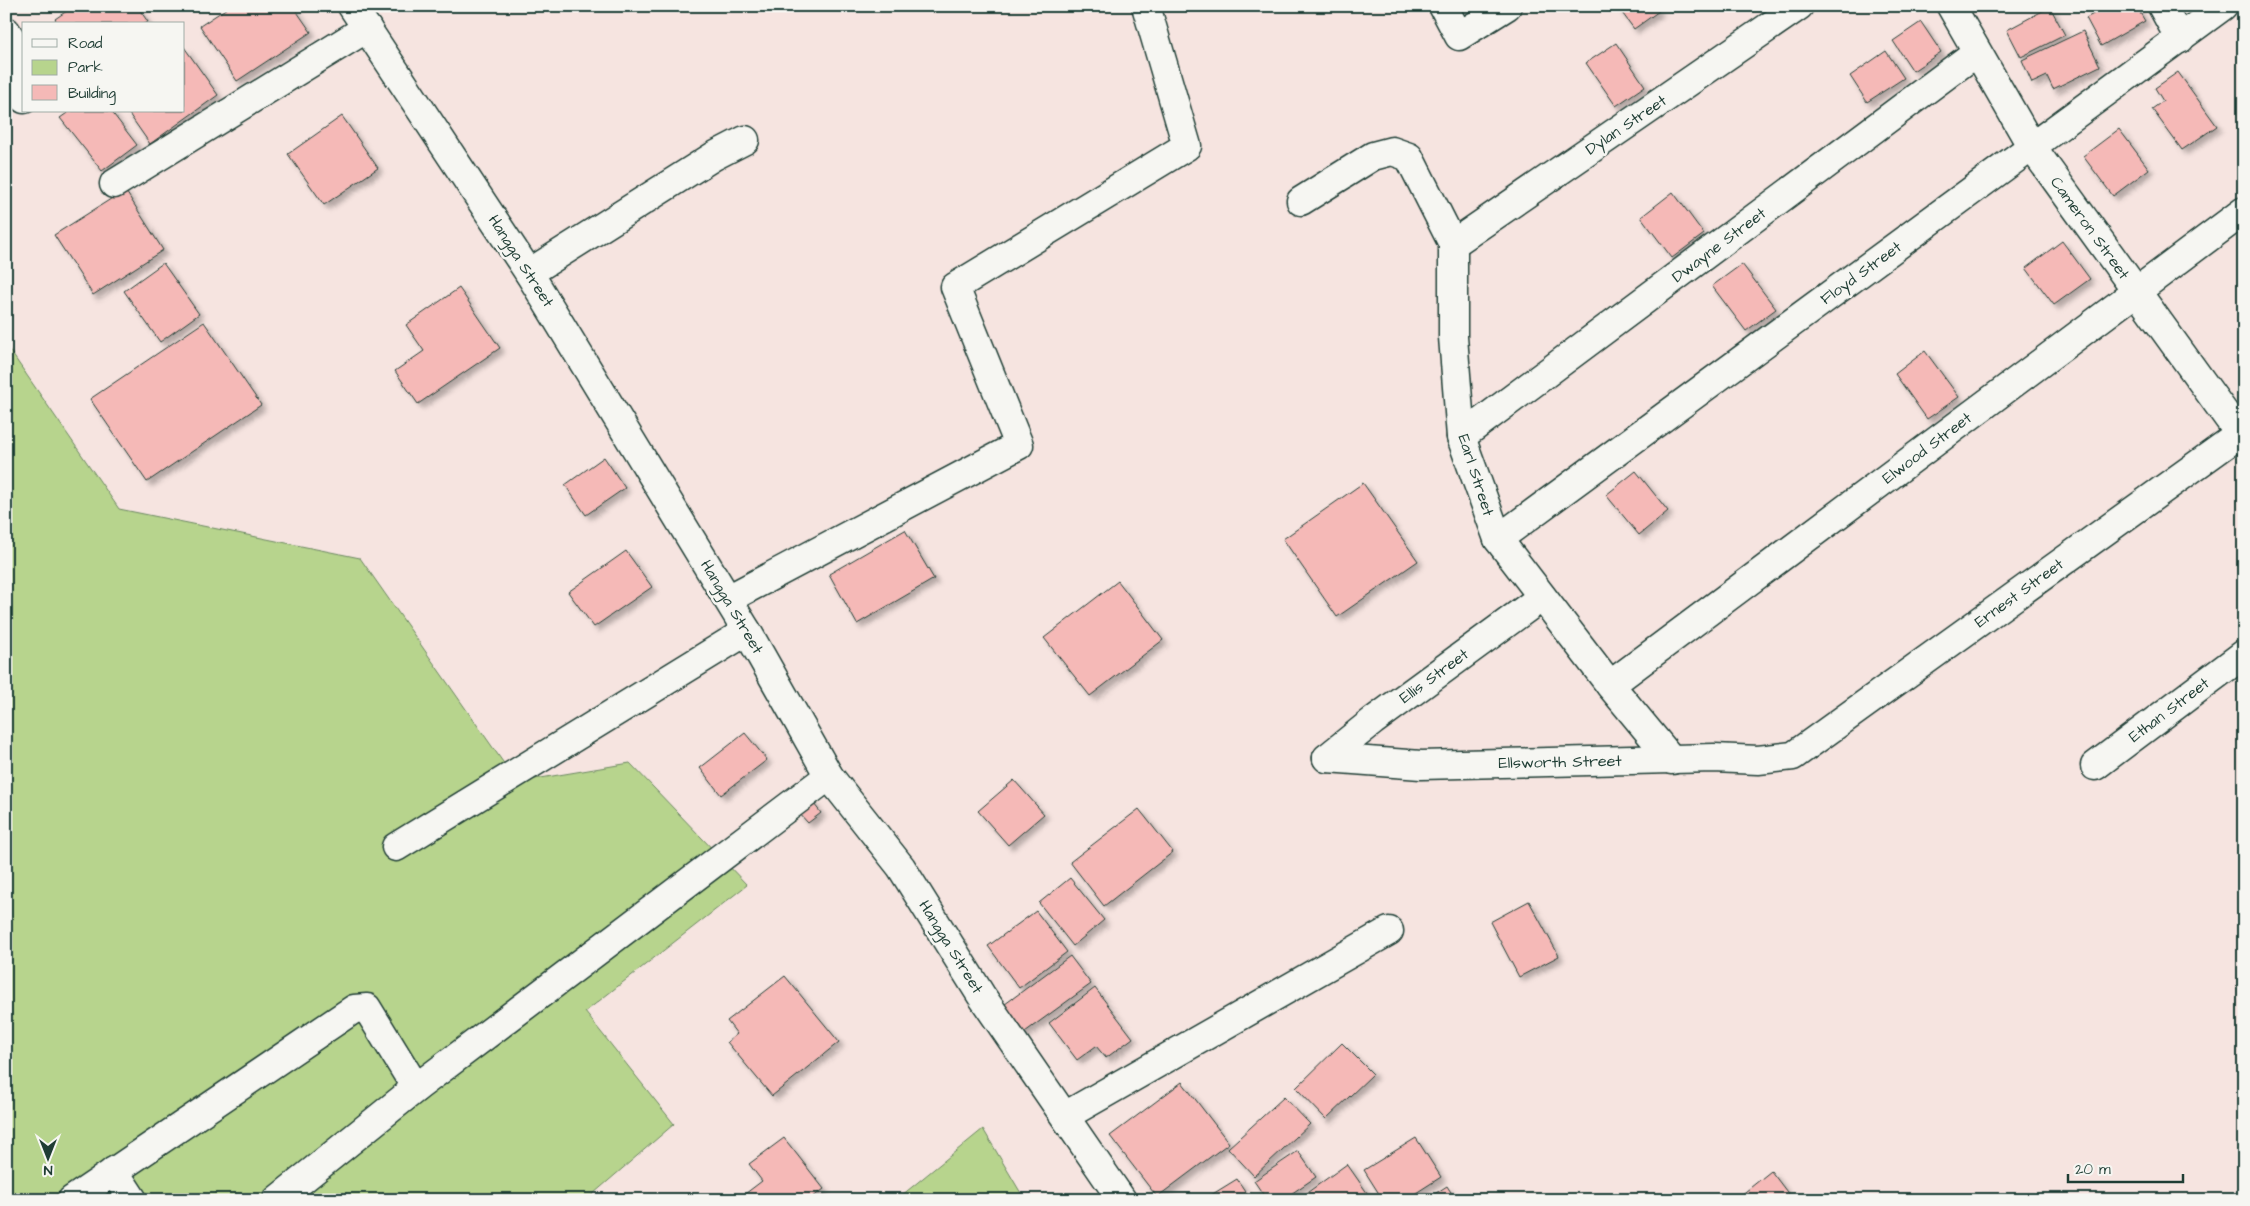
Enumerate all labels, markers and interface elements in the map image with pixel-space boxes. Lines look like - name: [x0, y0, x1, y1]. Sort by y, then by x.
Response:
- legend: [22, 22, 185, 112]
- text: Road: [68, 33, 103, 54]
- text: Park: [68, 57, 103, 78]
- text: Building: [68, 83, 116, 105]
- street label: Dylan Street: [1581, 89, 1672, 161]
- street label: Cameron Street: [2045, 172, 2135, 284]
- street label: Dwayne Street: [1667, 202, 1772, 288]
- street label: Hangga Street: [482, 210, 559, 313]
- street label: Floyd Street: [1816, 236, 1907, 311]
- street label: Elwood Street: [1878, 407, 1977, 489]
- street label: Earl Street: [1452, 431, 1500, 519]
- street label: Ernest Street: [1970, 553, 2068, 633]
- street label: Hangga Street: [694, 556, 769, 659]
- street label: Ellis Street: [1395, 643, 1474, 709]
- street label: Ethan Street: [2124, 672, 2214, 748]
- street label: Ellsworth Street: [1498, 750, 1622, 774]
- street label: Hangga Street: [913, 896, 989, 999]
- north arrow: [22, 1134, 72, 1184]
- scale bar: [2068, 1151, 2182, 1183]
- text: 20 m: [2075, 1159, 2111, 1180]
- text: N: [43, 1160, 52, 1180]

